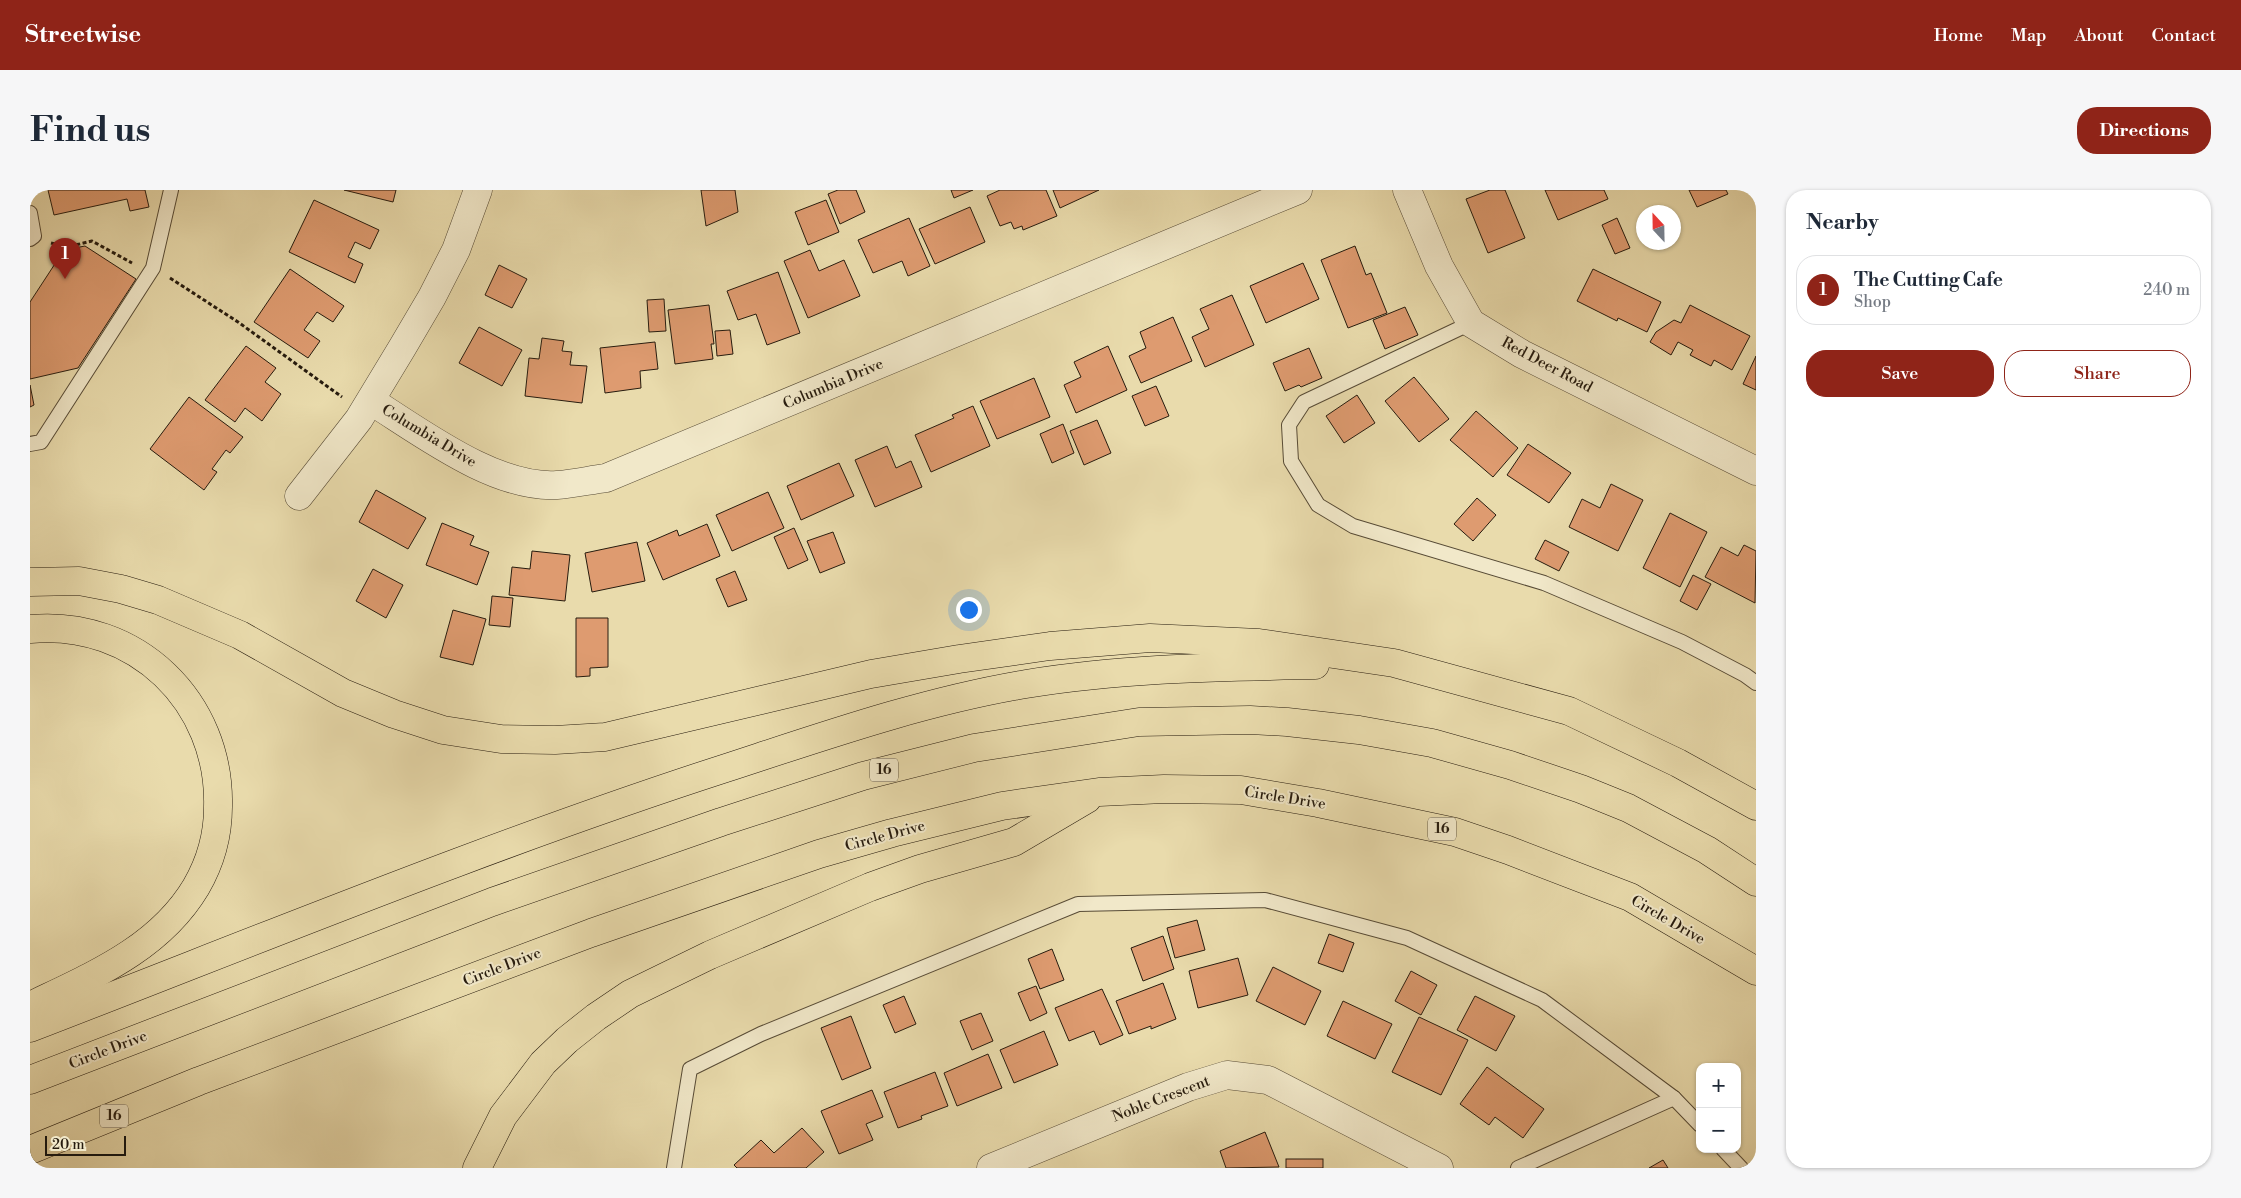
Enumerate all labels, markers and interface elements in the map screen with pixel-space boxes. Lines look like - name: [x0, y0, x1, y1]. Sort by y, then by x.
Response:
- text: Streetwise: [25, 20, 141, 50]
- text: Home: [1934, 24, 1983, 47]
- text: Map: [2011, 24, 2047, 47]
- text: About: [2075, 24, 2124, 47]
- text: Contact: [2152, 24, 2216, 47]
- button: Directions: [2077, 107, 2211, 154]
- text: Find us: [30, 109, 150, 152]
- north arrow: [1636, 205, 1681, 250]
- text: Nearby: [1806, 210, 1879, 236]
- pin: 1: [49, 238, 81, 279]
- text: The Cutting Cafe: [1854, 268, 2003, 292]
- text: 1: [1819, 280, 1827, 300]
- text: 240 m: [2143, 280, 2190, 300]
- text: Shop: [1854, 292, 1891, 312]
- street label: Red Deer Road: [1498, 333, 1596, 397]
- button: Save: [1806, 350, 1994, 397]
- button: Share: [2004, 350, 2191, 397]
- street label: Columbia Drive: [780, 354, 886, 414]
- street label: Columbia Drive: [378, 400, 480, 472]
- your location: [956, 597, 982, 623]
- road number: 16: [870, 758, 898, 782]
- street label: Circle Drive: [1243, 782, 1327, 814]
- street label: Circle Drive: [843, 816, 927, 856]
- road number: 16: [1428, 818, 1456, 840]
- street label: Circle Drive: [1628, 891, 1708, 949]
- street label: Circle Drive: [460, 943, 544, 991]
- street label: Circle Drive: [66, 1026, 150, 1074]
- map controls: [1696, 1063, 1741, 1153]
- button: +: [1696, 1063, 1741, 1108]
- street label: Noble Crescent: [1109, 1071, 1213, 1126]
- road number: 16: [100, 1104, 128, 1128]
- button: −: [1696, 1108, 1741, 1153]
- scale bar: [45, 1133, 126, 1156]
- text: 20 m: [52, 1136, 84, 1154]

